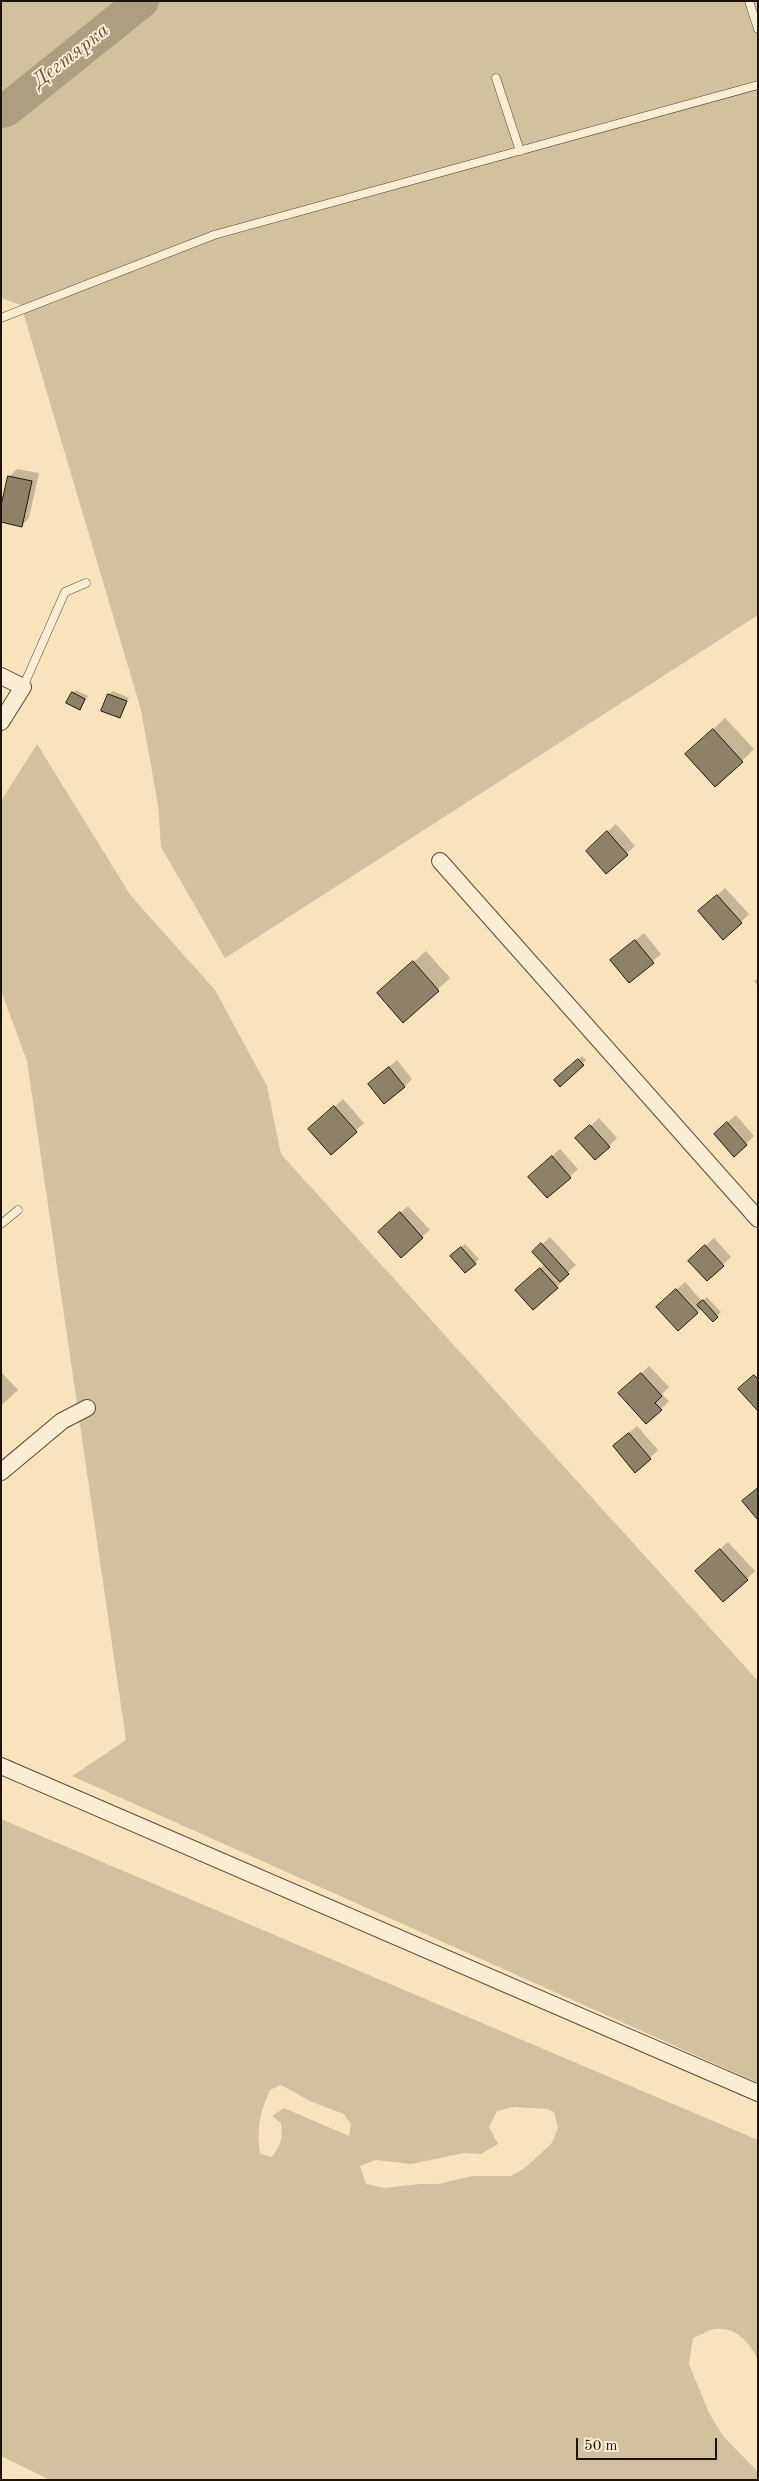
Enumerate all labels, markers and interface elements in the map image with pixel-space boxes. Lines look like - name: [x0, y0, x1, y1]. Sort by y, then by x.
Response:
- water label: Дегтярка: [28, 19, 114, 93]
- scale bar: [579, 2428, 720, 2460]
- text: 50 m: [584, 2439, 618, 2454]

